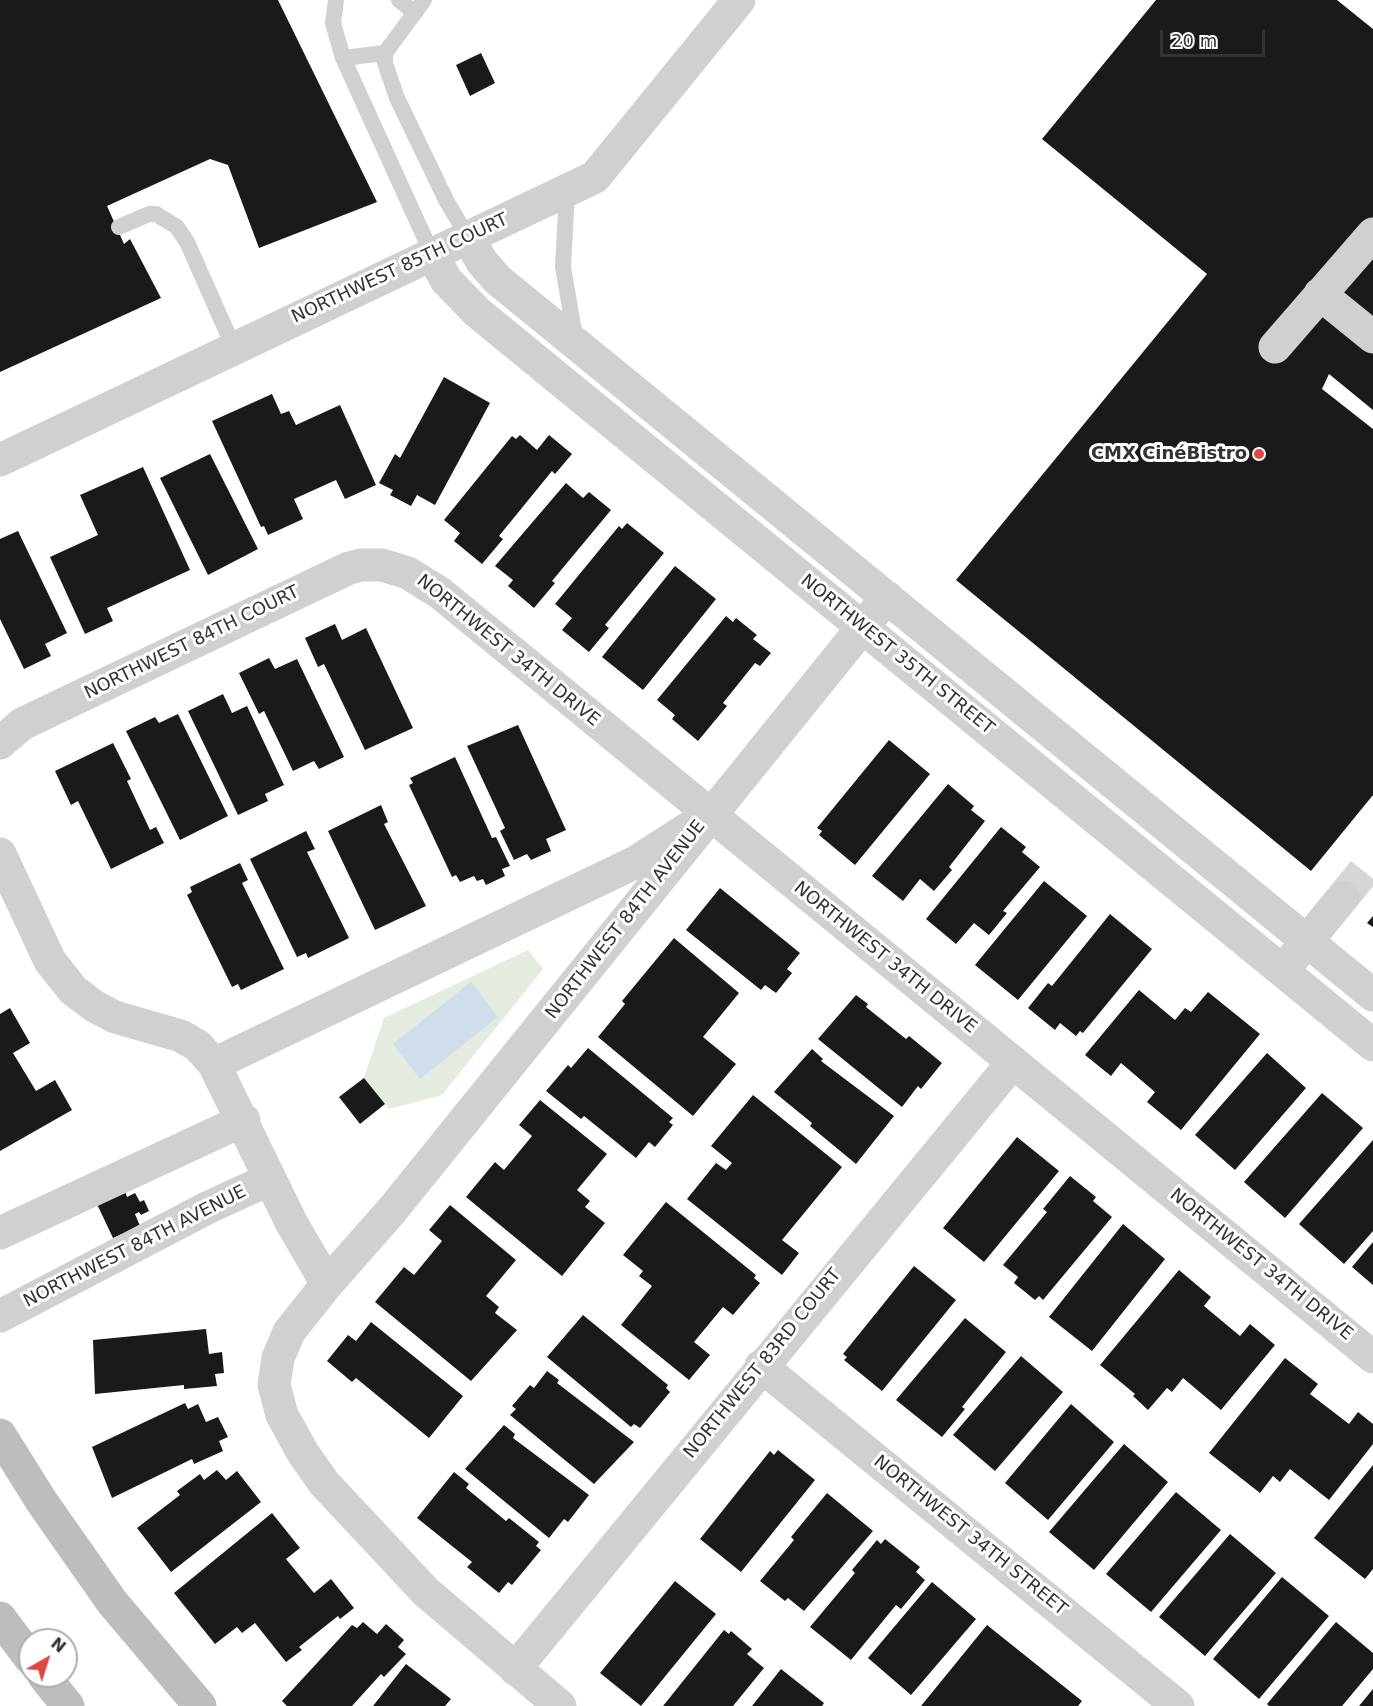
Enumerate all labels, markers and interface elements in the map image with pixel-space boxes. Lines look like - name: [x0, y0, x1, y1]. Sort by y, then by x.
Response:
- scale bar: [1163, 18, 1268, 56]
- text: 20 m: [1171, 30, 1217, 51]
- street label: NORTHWEST 85TH COURT: [289, 209, 511, 329]
- place label: CMX CinéBistro: [1091, 443, 1247, 465]
- marker: CMX CinéBistro: [1252, 447, 1266, 461]
- street label: NORTHWEST 34TH DRIVE: [412, 570, 604, 732]
- street label: NORTHWEST 35TH STREET: [796, 570, 998, 740]
- street label: NORTHWEST 84TH COURT: [81, 582, 303, 704]
- street label: NORTHWEST 84TH AVENUE: [542, 816, 710, 1024]
- street label: NORTHWEST 34TH DRIVE: [789, 877, 981, 1039]
- street label: NORTHWEST 84TH AVENUE: [20, 1181, 250, 1313]
- street label: NORTHWEST 34TH DRIVE: [1165, 1184, 1357, 1346]
- street label: NORTHWEST 83RD COURT: [680, 1265, 846, 1463]
- street label: NORTHWEST 34TH STREET: [869, 1451, 1071, 1621]
- north arrow: [18, 1628, 78, 1688]
- text: N: [47, 1634, 70, 1657]

